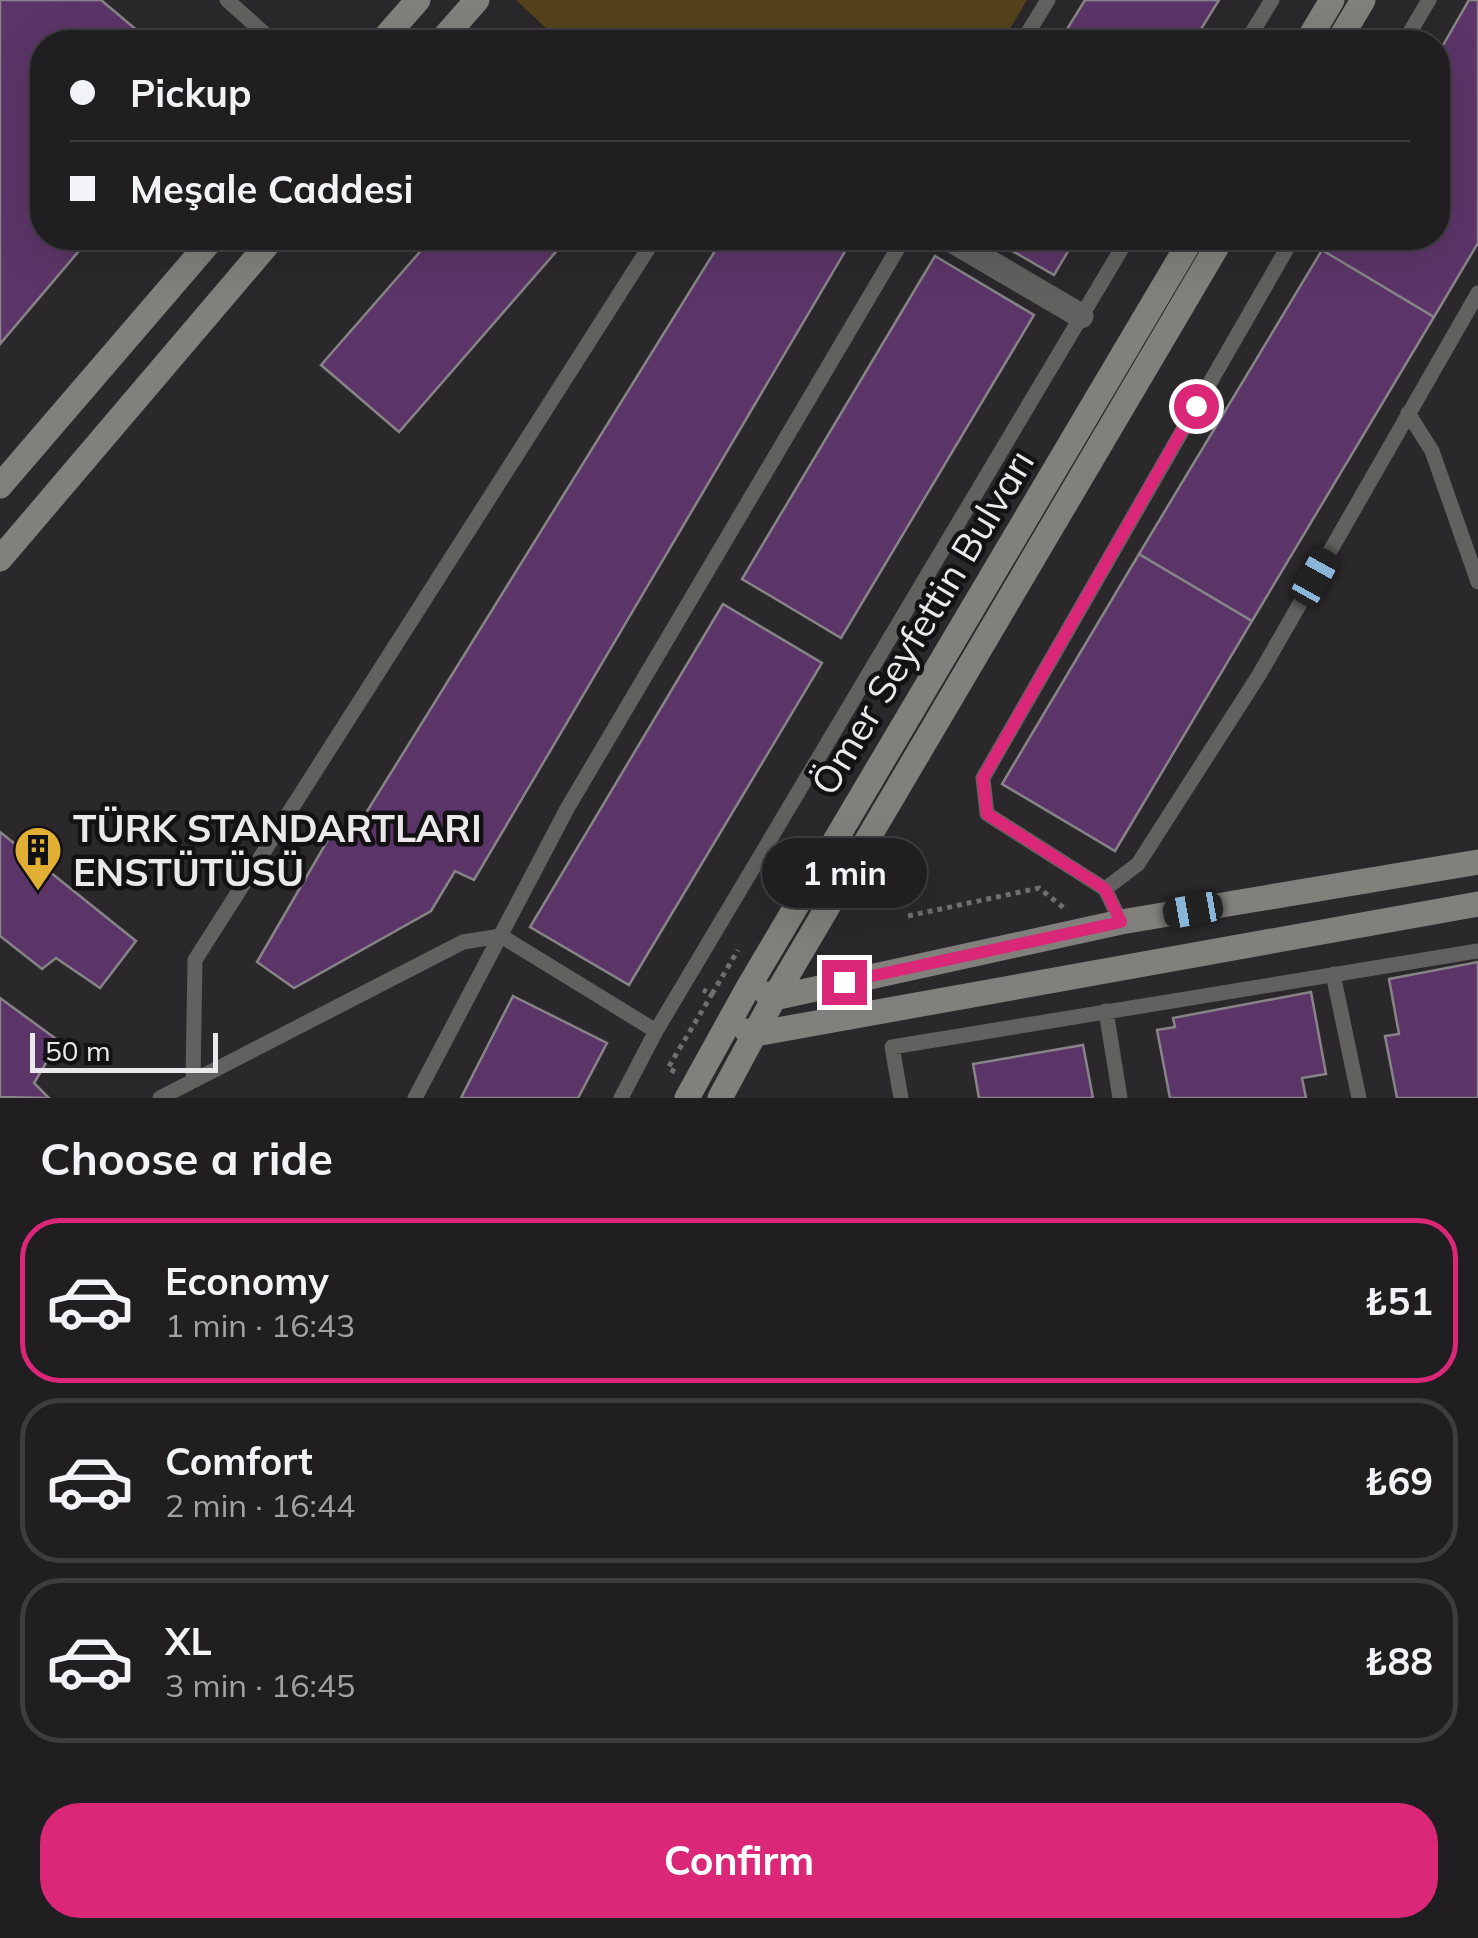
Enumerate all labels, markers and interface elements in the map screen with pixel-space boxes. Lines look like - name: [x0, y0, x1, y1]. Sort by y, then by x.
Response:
- text: Pickup: [130, 69, 252, 117]
- text: Meşale Caddesi: [130, 165, 413, 213]
- route start: [1174, 384, 1219, 429]
- street label: Ömer Seyfettin Bulvarı: [800, 441, 1044, 803]
- car: [1287, 543, 1343, 611]
- place label: TÜRK STANDARTLARI ENSTÜTÜSÜ: [73, 804, 482, 896]
- building icon: TÜRK STANDARTLARI ENSTÜTÜSÜ: [12, 824, 64, 892]
- callout: 1 min: [762, 837, 926, 907]
- text: 1 min: [802, 853, 887, 893]
- car: [1161, 890, 1225, 930]
- route end: [822, 960, 867, 1005]
- scale bar: [30, 1028, 218, 1072]
- text: 50 m: [45, 1033, 111, 1068]
- text: Choose a ride: [40, 1130, 333, 1186]
- icon: car: [45, 1256, 135, 1346]
- text: Economy: [165, 1257, 329, 1305]
- text: ₺51: [1365, 1277, 1433, 1325]
- text: 1 min · 16:43: [165, 1305, 355, 1345]
- icon: car: [45, 1436, 135, 1526]
- text: Comfort: [165, 1437, 313, 1485]
- text: ₺69: [1365, 1457, 1433, 1505]
- text: 2 min · 16:44: [165, 1485, 355, 1525]
- icon: car: [45, 1616, 135, 1706]
- text: XL: [165, 1617, 212, 1665]
- text: ₺88: [1365, 1637, 1433, 1685]
- text: 3 min · 16:45: [165, 1665, 355, 1705]
- button: Confirm: [40, 1803, 1438, 1918]

